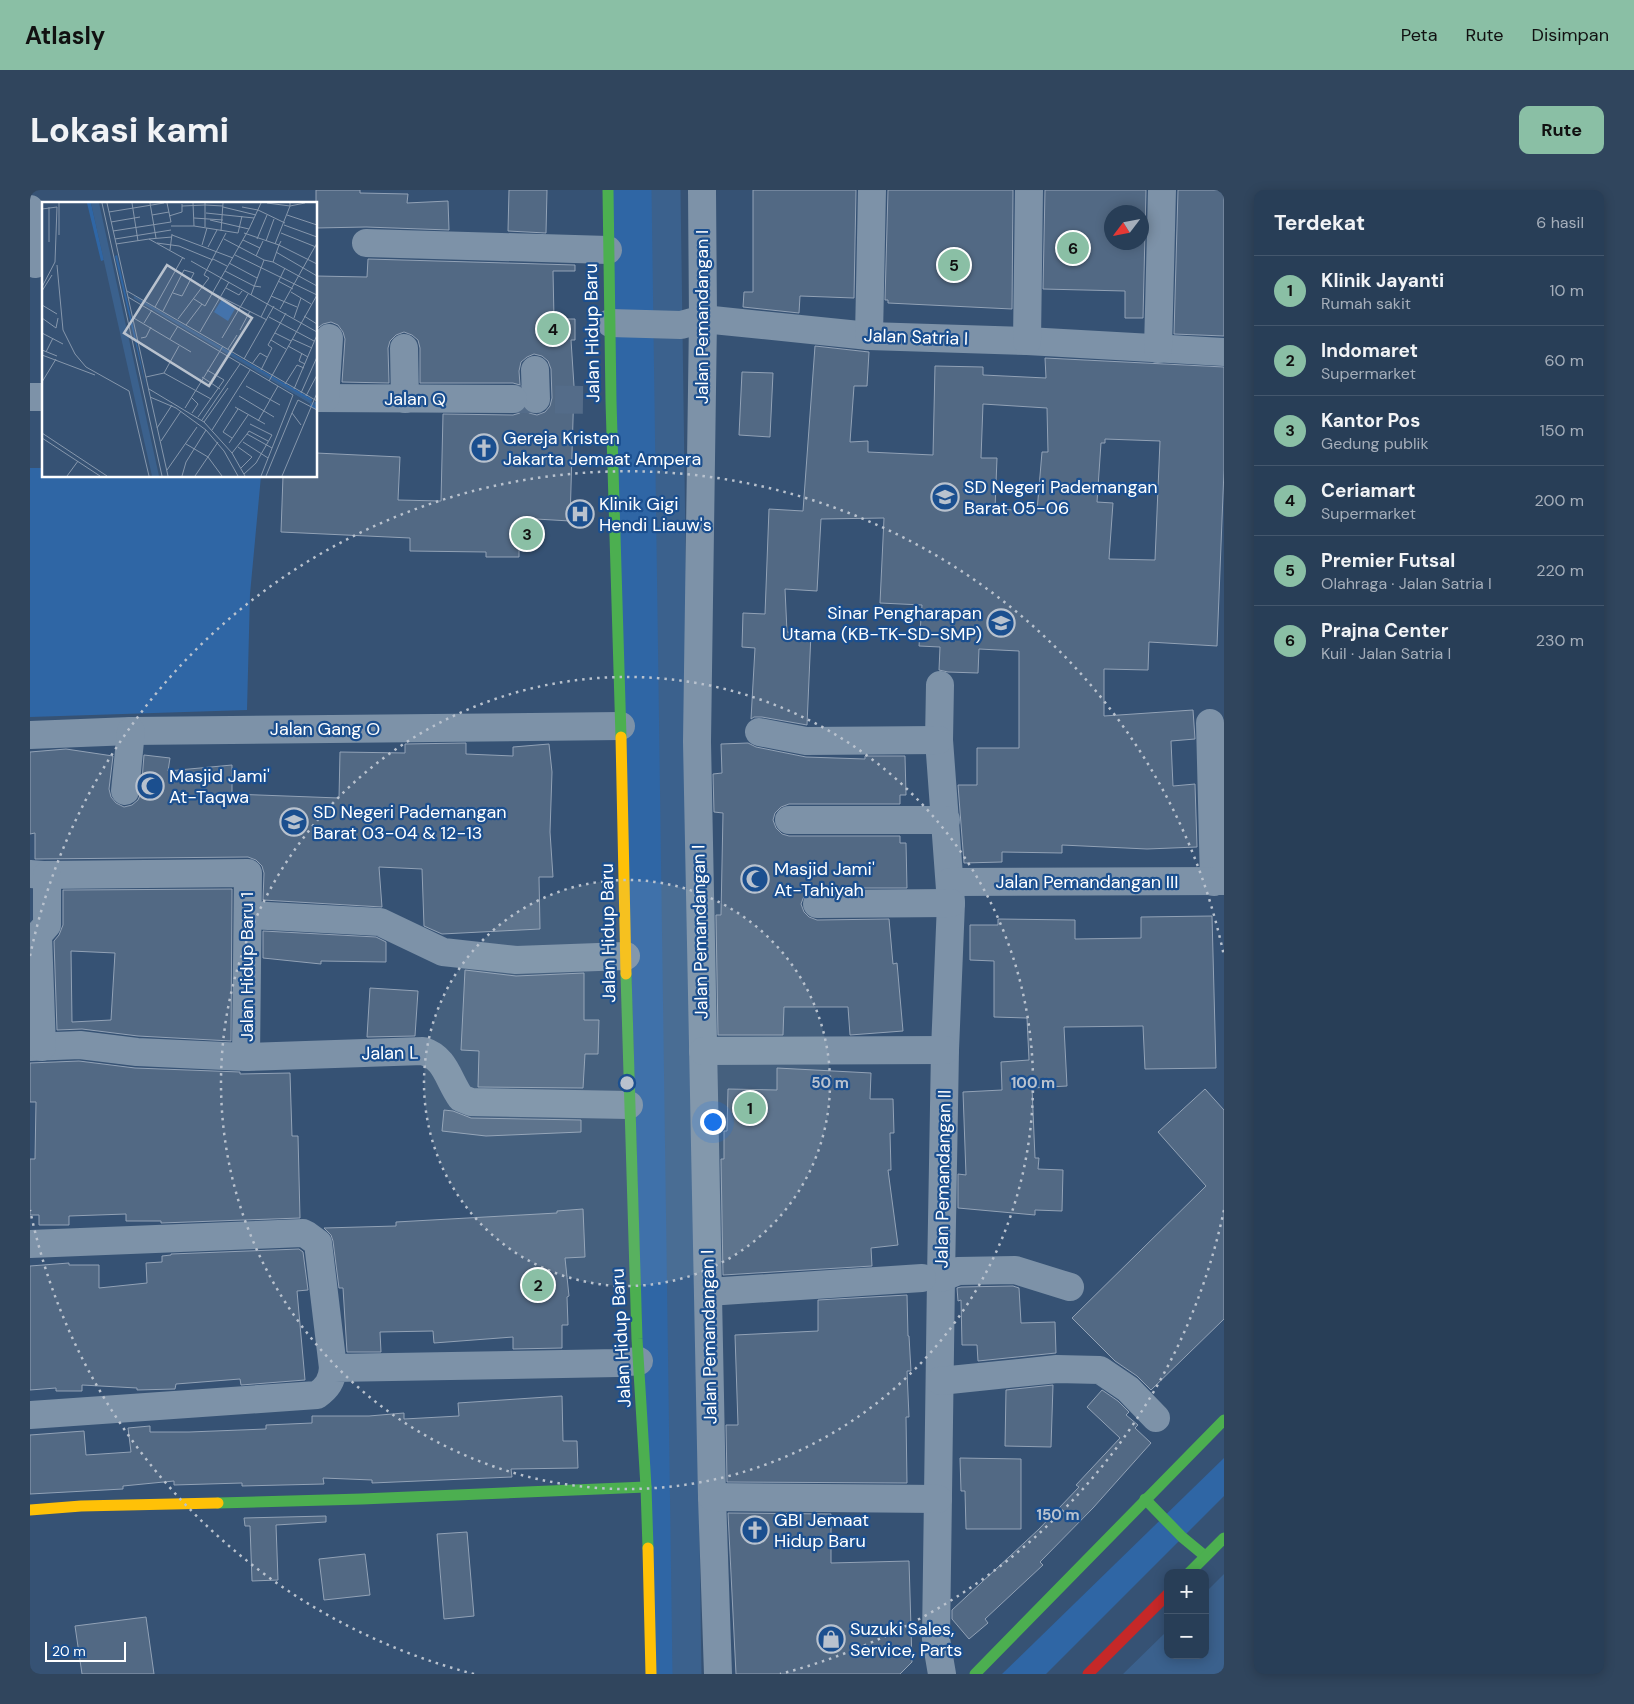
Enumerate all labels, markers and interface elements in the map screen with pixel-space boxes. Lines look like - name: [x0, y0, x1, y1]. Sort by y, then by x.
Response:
- text: Atlasly: [25, 20, 105, 51]
- text: Peta: [1401, 23, 1437, 47]
- text: Rute: [1465, 23, 1504, 47]
- text: Disimpan: [1532, 23, 1609, 47]
- button: Rute: [1519, 106, 1604, 154]
- text: Lokasi kami: [30, 107, 229, 153]
- inset map: [42, 202, 318, 478]
- north arrow: [1104, 205, 1149, 250]
- text: Terdekat: [1274, 209, 1365, 237]
- text: 6 hasil: [1536, 212, 1584, 233]
- pin: 6: [1057, 229, 1089, 267]
- street label: Jalan Pemandangan I: [690, 230, 714, 404]
- pin: 5: [938, 246, 970, 284]
- street label: Jalan Hidup Baru: [579, 263, 605, 403]
- text: Klinik Jayanti: [1321, 268, 1444, 293]
- text: 1: [1287, 280, 1293, 301]
- text: 10 m: [1550, 280, 1584, 301]
- text: Rumah sakit: [1321, 293, 1411, 314]
- pin: 4: [537, 310, 569, 348]
- street label: Jalan Satria I: [863, 323, 969, 351]
- text: Indomaret: [1321, 338, 1418, 363]
- text: 2: [1285, 350, 1295, 371]
- text: 60 m: [1544, 350, 1584, 371]
- text: Supermarket: [1321, 363, 1416, 384]
- street label: Jalan Q: [384, 387, 446, 411]
- text: Kantor Pos: [1321, 408, 1420, 433]
- text: 3: [1285, 420, 1295, 441]
- text: 150 m: [1540, 420, 1584, 441]
- place label: Gereja Kristen Jakarta Jemaat Ampera: [503, 426, 701, 471]
- church icon: Gereja Kristen Jakarta Jemaat Ampera: [469, 433, 499, 463]
- text: Gedung publik: [1321, 433, 1428, 454]
- place label: SD Negeri Pademangan Barat 05-06: [964, 475, 1158, 520]
- text: Ceriamart: [1321, 478, 1416, 503]
- school or university icon: SD Negeri Pademangan Barat 05-06: [930, 482, 960, 512]
- text: 4: [1285, 490, 1295, 511]
- text: 200 m: [1535, 490, 1584, 511]
- place label: Klinik Gigi Hendi Liauw's: [599, 492, 712, 537]
- hospital icon: Klinik Gigi Hendi Liauw's: [565, 499, 595, 529]
- text: Supermarket: [1321, 503, 1416, 524]
- pin: 3: [511, 515, 543, 553]
- text: Premier Futsal: [1321, 548, 1455, 573]
- text: 5: [1285, 560, 1295, 581]
- text: 220 m: [1536, 560, 1584, 581]
- text: Olahraga · Jalan Satria I: [1321, 573, 1492, 594]
- place label: Sinar Pengharapan Utama (KB-TK-SD-SMP): [782, 601, 982, 646]
- school or university icon: Sinar Pengharapan Utama (KB-TK-SD-SMP): [986, 608, 1016, 638]
- text: Prajna Center: [1321, 618, 1448, 643]
- text: 6: [1285, 630, 1295, 651]
- text: 230 m: [1536, 630, 1584, 651]
- text: Kuil · Jalan Satria I: [1321, 643, 1451, 664]
- street label: Jalan Gang O: [270, 717, 380, 741]
- place label: Masjid Jami' At-Taqwa: [169, 764, 270, 809]
- mosque icon: Masjid Jami' At-Taqwa: [135, 771, 165, 801]
- place label: SD Negeri Pademangan Barat 03-04 & 12-13: [313, 800, 507, 845]
- school or university icon: SD Negeri Pademangan Barat 03-04 & 12-13: [279, 807, 309, 837]
- street label: Jalan Pemandangan I: [686, 844, 714, 1020]
- place label: Masjid Jami' At-Tahiyah: [774, 857, 875, 902]
- street label: Jalan Hidup Baru: [595, 863, 621, 1003]
- mosque icon: Masjid Jami' At-Tahiyah: [740, 864, 770, 894]
- street label: Jalan Pemandangan III: [995, 870, 1179, 894]
- street label: Jalan Hidup Baru 1: [235, 892, 259, 1042]
- street label: Jalan L: [361, 1041, 419, 1065]
- text: 50 m: [811, 1073, 849, 1093]
- text: 100 m: [1011, 1073, 1055, 1093]
- centre of rings: [618, 1074, 636, 1092]
- pin: 1: [734, 1089, 766, 1127]
- street label: Jalan Pemandangan II: [929, 1089, 957, 1269]
- your location: [700, 1109, 726, 1135]
- street label: Jalan Pemandangan I: [695, 1249, 723, 1425]
- pin: 2: [522, 1266, 554, 1304]
- street label: Jalan Hidup Baru: [605, 1268, 637, 1408]
- text: 150 m: [1037, 1505, 1080, 1525]
- place label: GBI Jemaat Hidup Baru: [774, 1508, 869, 1553]
- church icon: GBI Jemaat Hidup Baru: [740, 1515, 770, 1545]
- map controls: [1164, 1569, 1209, 1659]
- button: +: [1164, 1569, 1209, 1614]
- button: −: [1164, 1614, 1209, 1659]
- place label: Suzuki Sales, Service, Parts: [850, 1617, 962, 1662]
- shop icon: Suzuki Sales, Service, Parts: [816, 1624, 846, 1654]
- scale bar: [45, 1639, 126, 1662]
- text: 20 m: [52, 1642, 86, 1660]

